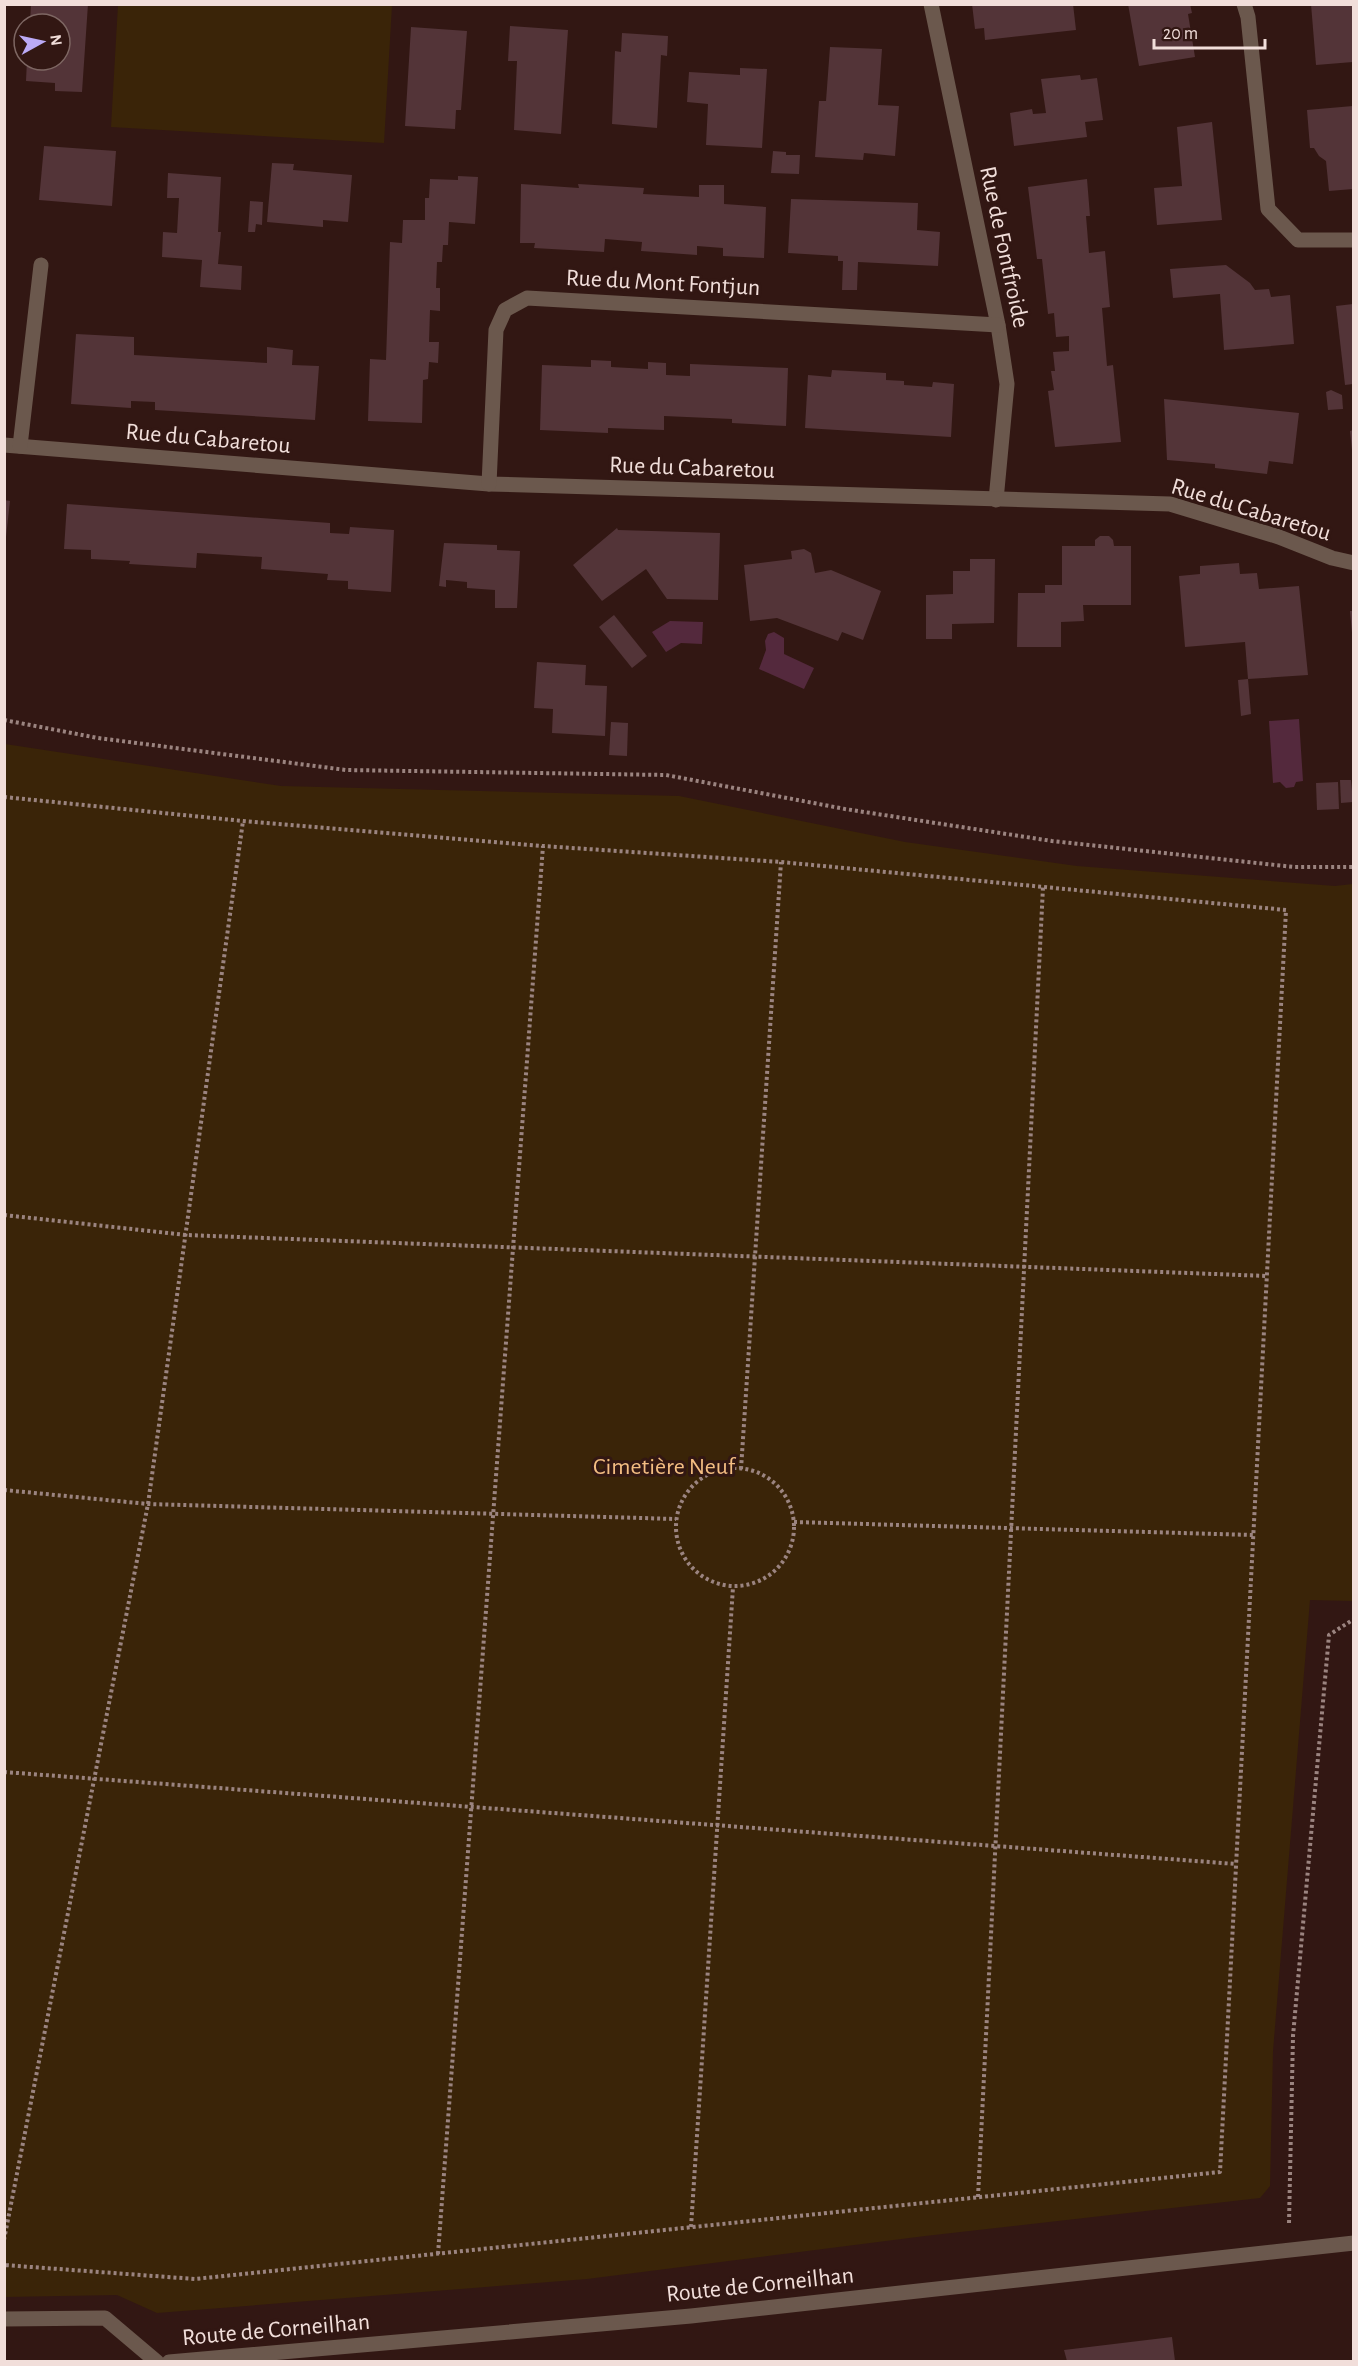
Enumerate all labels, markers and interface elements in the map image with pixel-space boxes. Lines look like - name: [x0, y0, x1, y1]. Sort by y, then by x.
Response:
- north arrow: [12, 12, 72, 72]
- scale bar: [1154, 12, 1265, 50]
- text: 20 m: [1163, 25, 1198, 43]
- text: N: [47, 33, 65, 47]
- street label: Rue de Fontfroide: [975, 164, 1033, 330]
- street label: Rue du Mont Fontjun: [565, 266, 761, 300]
- street label: Rue du Cabaretou: [124, 420, 292, 458]
- street label: Rue du Cabaretou: [609, 453, 775, 483]
- street label: Rue du Cabaretou: [1168, 474, 1334, 546]
- park label: Cimetière Neuf: [593, 1455, 737, 1479]
- street label: Route de Corneilhan: [665, 2263, 855, 2307]
- street label: Route de Corneilhan: [181, 2310, 371, 2350]

